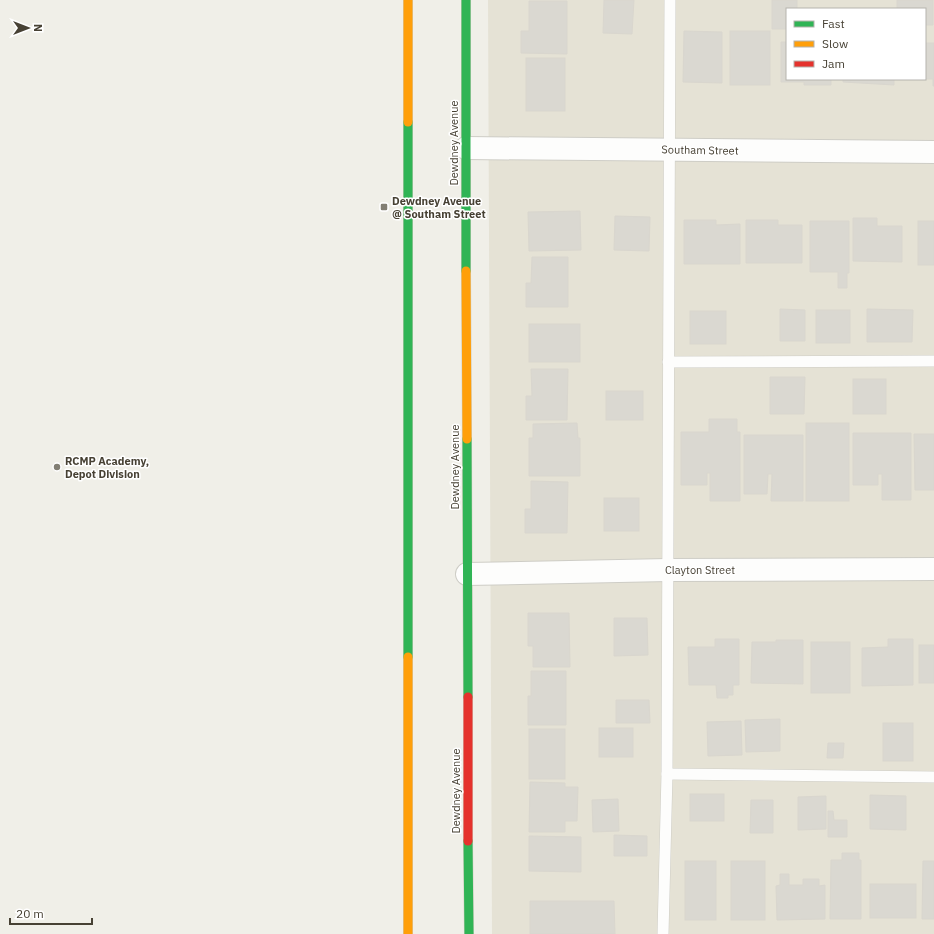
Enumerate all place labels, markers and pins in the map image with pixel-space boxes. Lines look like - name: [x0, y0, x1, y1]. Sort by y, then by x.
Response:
- place label: Dewdney Avenue @ Southam Street: [392, 194, 486, 221]
- marker: Dewdney Avenue @ Southam Street: [379, 202, 389, 212]
- place label: RCMP Academy, Depot Division: [65, 454, 149, 481]
- marker: RCMP Academy, Depot Division: [52, 462, 62, 472]

